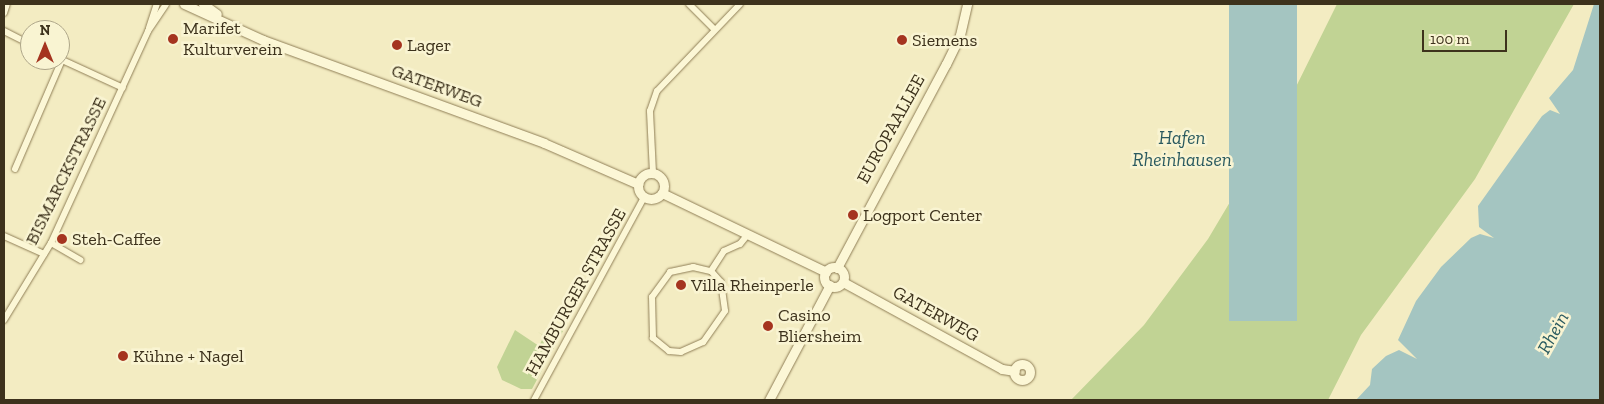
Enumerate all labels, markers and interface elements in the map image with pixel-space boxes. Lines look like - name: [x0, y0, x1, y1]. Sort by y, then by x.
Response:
- place label: Marifet Kulturverein: [183, 18, 282, 60]
- north arrow: [20, 20, 70, 70]
- scale bar: [1424, 20, 1509, 52]
- text: N: [40, 22, 50, 39]
- place label: Siemens: [912, 29, 977, 51]
- text: 100 m: [1430, 30, 1469, 48]
- marker: Marifet Kulturverein: [167, 33, 179, 45]
- place label: Lager: [407, 34, 451, 56]
- marker: Siemens: [896, 34, 908, 46]
- marker: Lager: [391, 39, 403, 51]
- street label: GATERWEG: [389, 60, 485, 112]
- street label: EUROPAALLEE: [852, 71, 930, 187]
- street label: BISMARCKSTRASSE: [21, 94, 111, 248]
- water label: Hafen Rheinhausen: [1132, 127, 1232, 171]
- place label: Logport Center: [863, 204, 982, 226]
- street label: HAMBURGER STRASSE: [521, 205, 631, 379]
- marker: Logport Center: [847, 209, 859, 221]
- place label: Steh-Caffee: [72, 228, 161, 250]
- marker: Steh-Caffee: [56, 233, 68, 245]
- place label: Villa Rheinperle: [691, 274, 814, 296]
- marker: Villa Rheinperle: [675, 279, 687, 291]
- street label: GATERWEG: [889, 281, 983, 347]
- place label: Casino Bliersheim: [778, 305, 862, 348]
- water label: Rhein: [1532, 308, 1574, 358]
- marker: Casino Bliersheim: [762, 320, 774, 332]
- place label: Kühne + Nagel: [133, 345, 244, 367]
- marker: Kühne + Nagel: [117, 350, 129, 362]

